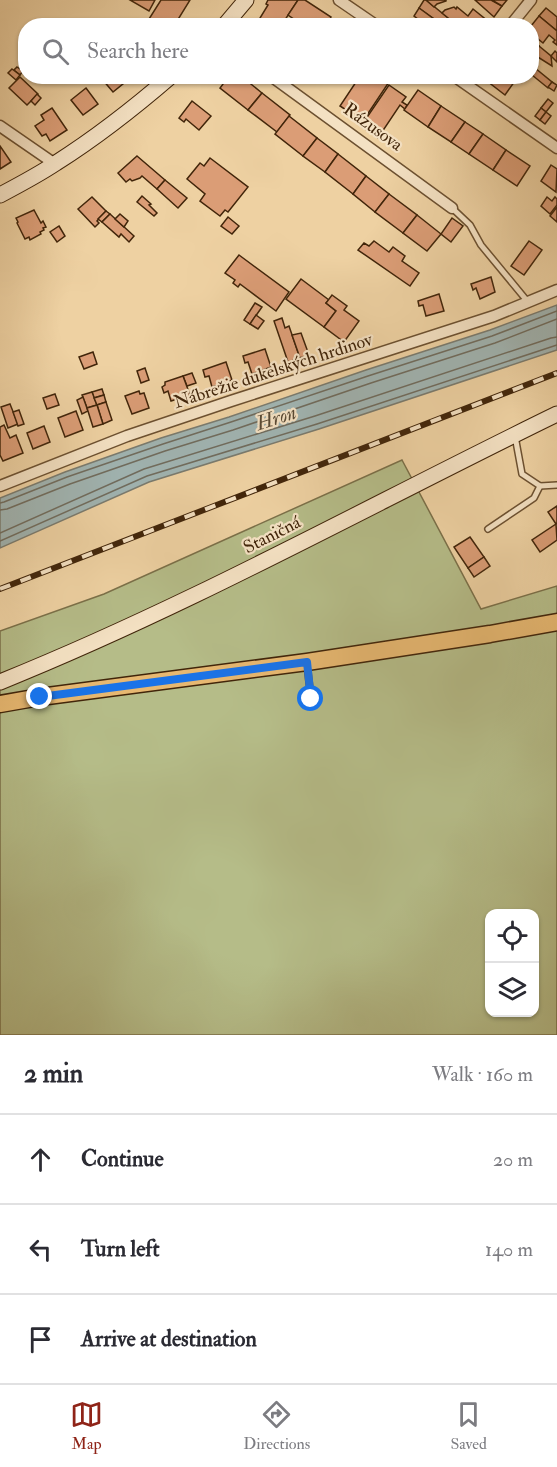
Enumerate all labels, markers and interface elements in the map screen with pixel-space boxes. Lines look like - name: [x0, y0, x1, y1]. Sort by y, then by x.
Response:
- search box: [18, 18, 539, 84]
- icon: search: [39, 35, 72, 68]
- text: Search here: [87, 37, 189, 65]
- street label: Rázusova: [339, 98, 408, 157]
- street label: Nábrežie dukelských hrdinov: [171, 328, 376, 414]
- water label: Hron: [252, 400, 299, 437]
- street label: Staničná: [240, 511, 305, 559]
- route end: [26, 683, 52, 709]
- route start: [297, 685, 323, 711]
- map controls: [485, 909, 539, 1017]
- button: locate: [485, 909, 539, 963]
- button: layers: [485, 963, 539, 1017]
- text: 2 min: [24, 1058, 83, 1090]
- text: Walk · 160 m: [432, 1062, 533, 1087]
- icon: ahead: [24, 1143, 57, 1176]
- text: Continue: [81, 1145, 164, 1173]
- text: 20 m: [493, 1147, 533, 1172]
- icon: left: [24, 1233, 57, 1266]
- text: Turn left: [81, 1235, 160, 1263]
- text: 140 m: [485, 1237, 533, 1262]
- icon: arrive: [24, 1323, 57, 1356]
- text: Arrive at destination: [81, 1325, 257, 1353]
- tab: Map: [70, 1398, 103, 1454]
- tab: Directions: [243, 1398, 310, 1454]
- tab: Saved: [450, 1398, 487, 1454]

